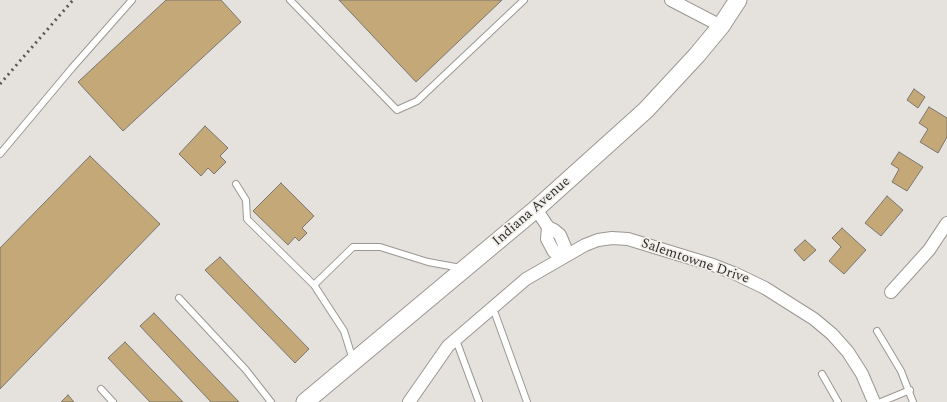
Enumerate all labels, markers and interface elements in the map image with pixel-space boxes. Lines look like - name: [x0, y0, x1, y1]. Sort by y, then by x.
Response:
- street label: Indiana Avenue: [490, 174, 574, 250]
- street label: Salemtowne Drive: [639, 236, 751, 288]

